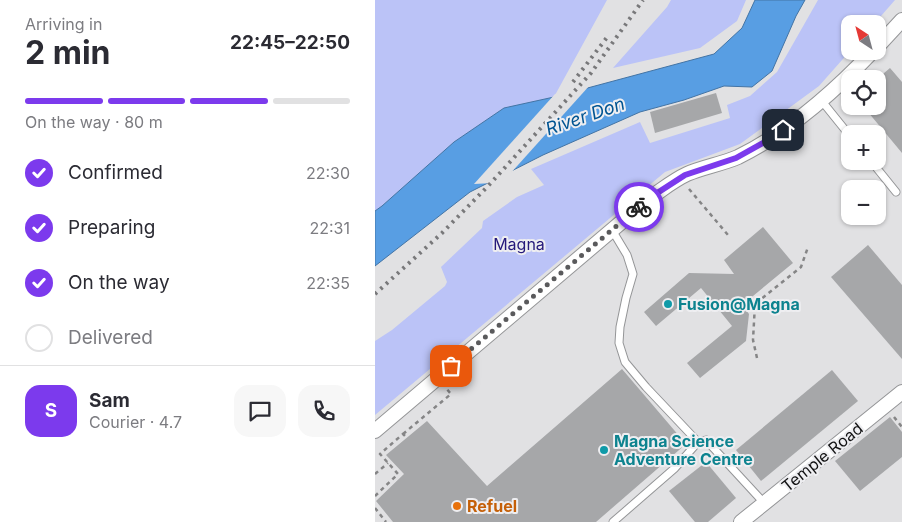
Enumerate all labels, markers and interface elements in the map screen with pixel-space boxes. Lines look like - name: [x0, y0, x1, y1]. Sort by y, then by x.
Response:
- text: Arriving in: [25, 14, 102, 34]
- north arrow: [841, 15, 886, 60]
- map controls: [841, 15, 886, 225]
- text: 22:45–22:50: [230, 31, 350, 54]
- text: 2 min: [25, 33, 111, 72]
- button: locate: [841, 70, 886, 115]
- water label: River Don: [543, 93, 627, 139]
- pin: [762, 109, 804, 151]
- text: On the way · 80 m: [25, 112, 163, 132]
- icon: home: [769, 116, 797, 144]
- button: +: [841, 125, 886, 170]
- icon: check: [25, 159, 53, 187]
- text: Confirmed: [68, 161, 163, 184]
- text: 22:30: [306, 163, 350, 183]
- button: −: [841, 180, 886, 225]
- courier: [614, 182, 664, 232]
- icon: bike: [625, 193, 653, 221]
- icon: check: [25, 214, 53, 242]
- text: Preparing: [68, 216, 155, 239]
- text: 22:31: [309, 218, 350, 238]
- park label: Magna: [493, 234, 545, 254]
- icon: check: [25, 269, 53, 297]
- text: On the way: [68, 271, 170, 294]
- text: 22:35: [306, 273, 350, 293]
- place label: Fusion@Magna: [678, 294, 800, 314]
- marker: Fusion@Magna: [662, 298, 674, 310]
- text: Delivered: [68, 326, 153, 349]
- pin: [430, 345, 472, 387]
- icon: bag: [437, 352, 465, 380]
- button: chat: [234, 385, 286, 437]
- button: phone: [298, 385, 350, 437]
- text: Sam: [89, 389, 130, 412]
- text: S: [45, 399, 57, 422]
- text: Courier · 4.7: [89, 412, 182, 432]
- street label: Temple Road: [777, 418, 867, 496]
- place label: Magna Science Adventure Centre: [614, 431, 753, 469]
- marker: Magna Science Adventure Centre: [598, 444, 610, 456]
- place label: Refuel: [467, 496, 517, 516]
- marker: Refuel: [451, 500, 463, 512]

